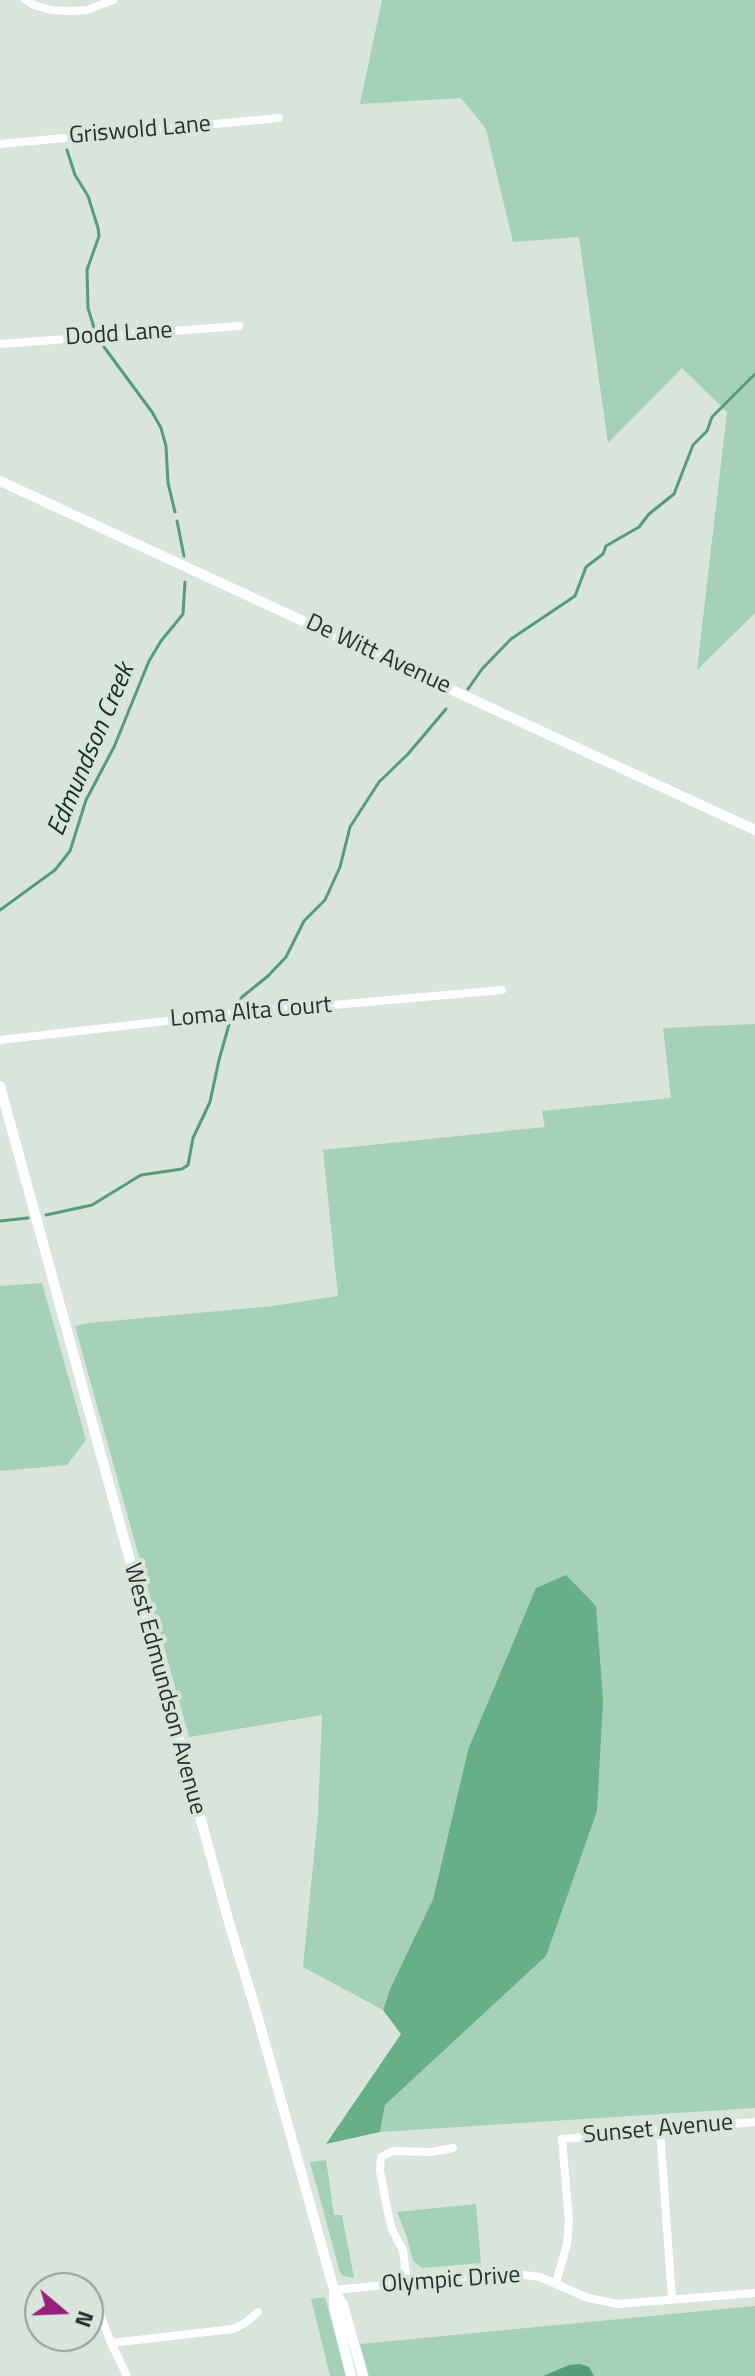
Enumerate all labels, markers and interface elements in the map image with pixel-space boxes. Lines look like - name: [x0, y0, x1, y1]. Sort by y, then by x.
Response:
- street label: Griswold Lane: [68, 110, 212, 152]
- street label: Dodd Lane: [64, 317, 174, 353]
- street label: De Witt Avenue: [301, 609, 455, 701]
- water label: Edmundson Creek: [42, 659, 142, 841]
- street label: Loma Alta Court: [169, 992, 333, 1034]
- street label: West Edmundson Avenue: [117, 1560, 211, 1818]
- street label: Sunset Avenue: [582, 2109, 734, 2151]
- street label: Olympic Drive: [381, 2262, 521, 2300]
- north arrow: [24, 2272, 104, 2352]
- text: N: [66, 2306, 103, 2332]

